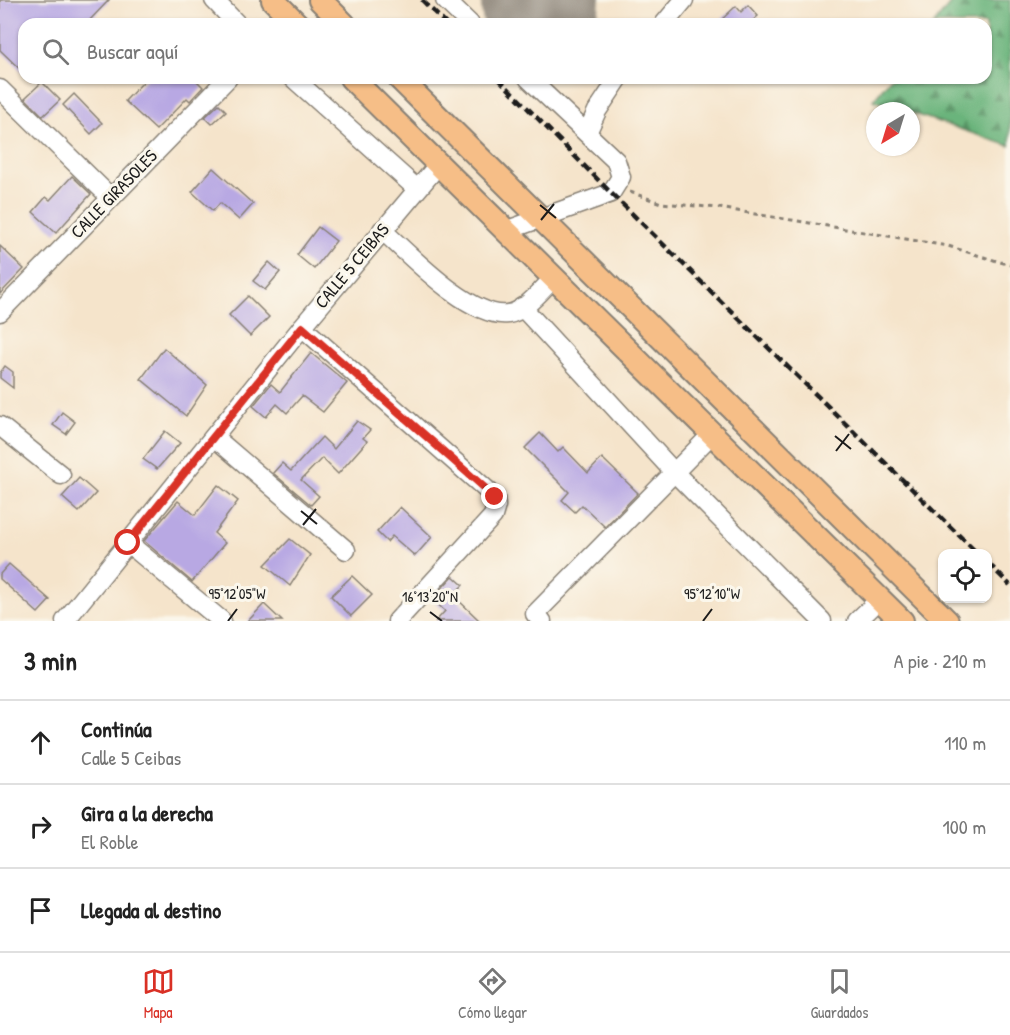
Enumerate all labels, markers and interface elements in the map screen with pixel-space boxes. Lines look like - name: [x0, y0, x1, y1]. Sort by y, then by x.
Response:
- search box: [18, 18, 992, 84]
- icon: search: [39, 35, 72, 68]
- text: Buscar aquí: [87, 36, 179, 66]
- north arrow: [866, 102, 920, 156]
- street label: CALLE GIRASOLES: [65, 144, 163, 244]
- street label: CALLE 5 CEIBAS: [309, 218, 395, 314]
- route end: [481, 483, 507, 509]
- route start: [114, 529, 140, 555]
- map controls: [938, 549, 992, 603]
- button: locate: [938, 549, 992, 603]
- text: 95°12'05"W: [208, 583, 266, 604]
- text: 95°12'10"W: [684, 583, 741, 604]
- text: 16°13'20"N: [402, 586, 458, 607]
- text: 3 min: [24, 643, 77, 678]
- text: A pie · 210 m: [894, 647, 986, 674]
- text: Continúa: [81, 714, 152, 744]
- icon: ahead: [24, 726, 57, 759]
- text: 110 m: [944, 729, 986, 756]
- text: Calle 5 Ceibas: [81, 744, 181, 771]
- text: Gira a la derecha: [81, 798, 213, 828]
- icon: right: [24, 810, 57, 843]
- text: 100 m: [943, 813, 986, 840]
- text: El Roble: [81, 828, 138, 855]
- icon: arrive: [24, 894, 57, 927]
- text: Llegada al destino: [81, 895, 221, 925]
- tab: Mapa: [142, 965, 175, 1023]
- tab: Cómo llegar: [458, 965, 527, 1023]
- tab: Guardados: [810, 965, 868, 1023]

